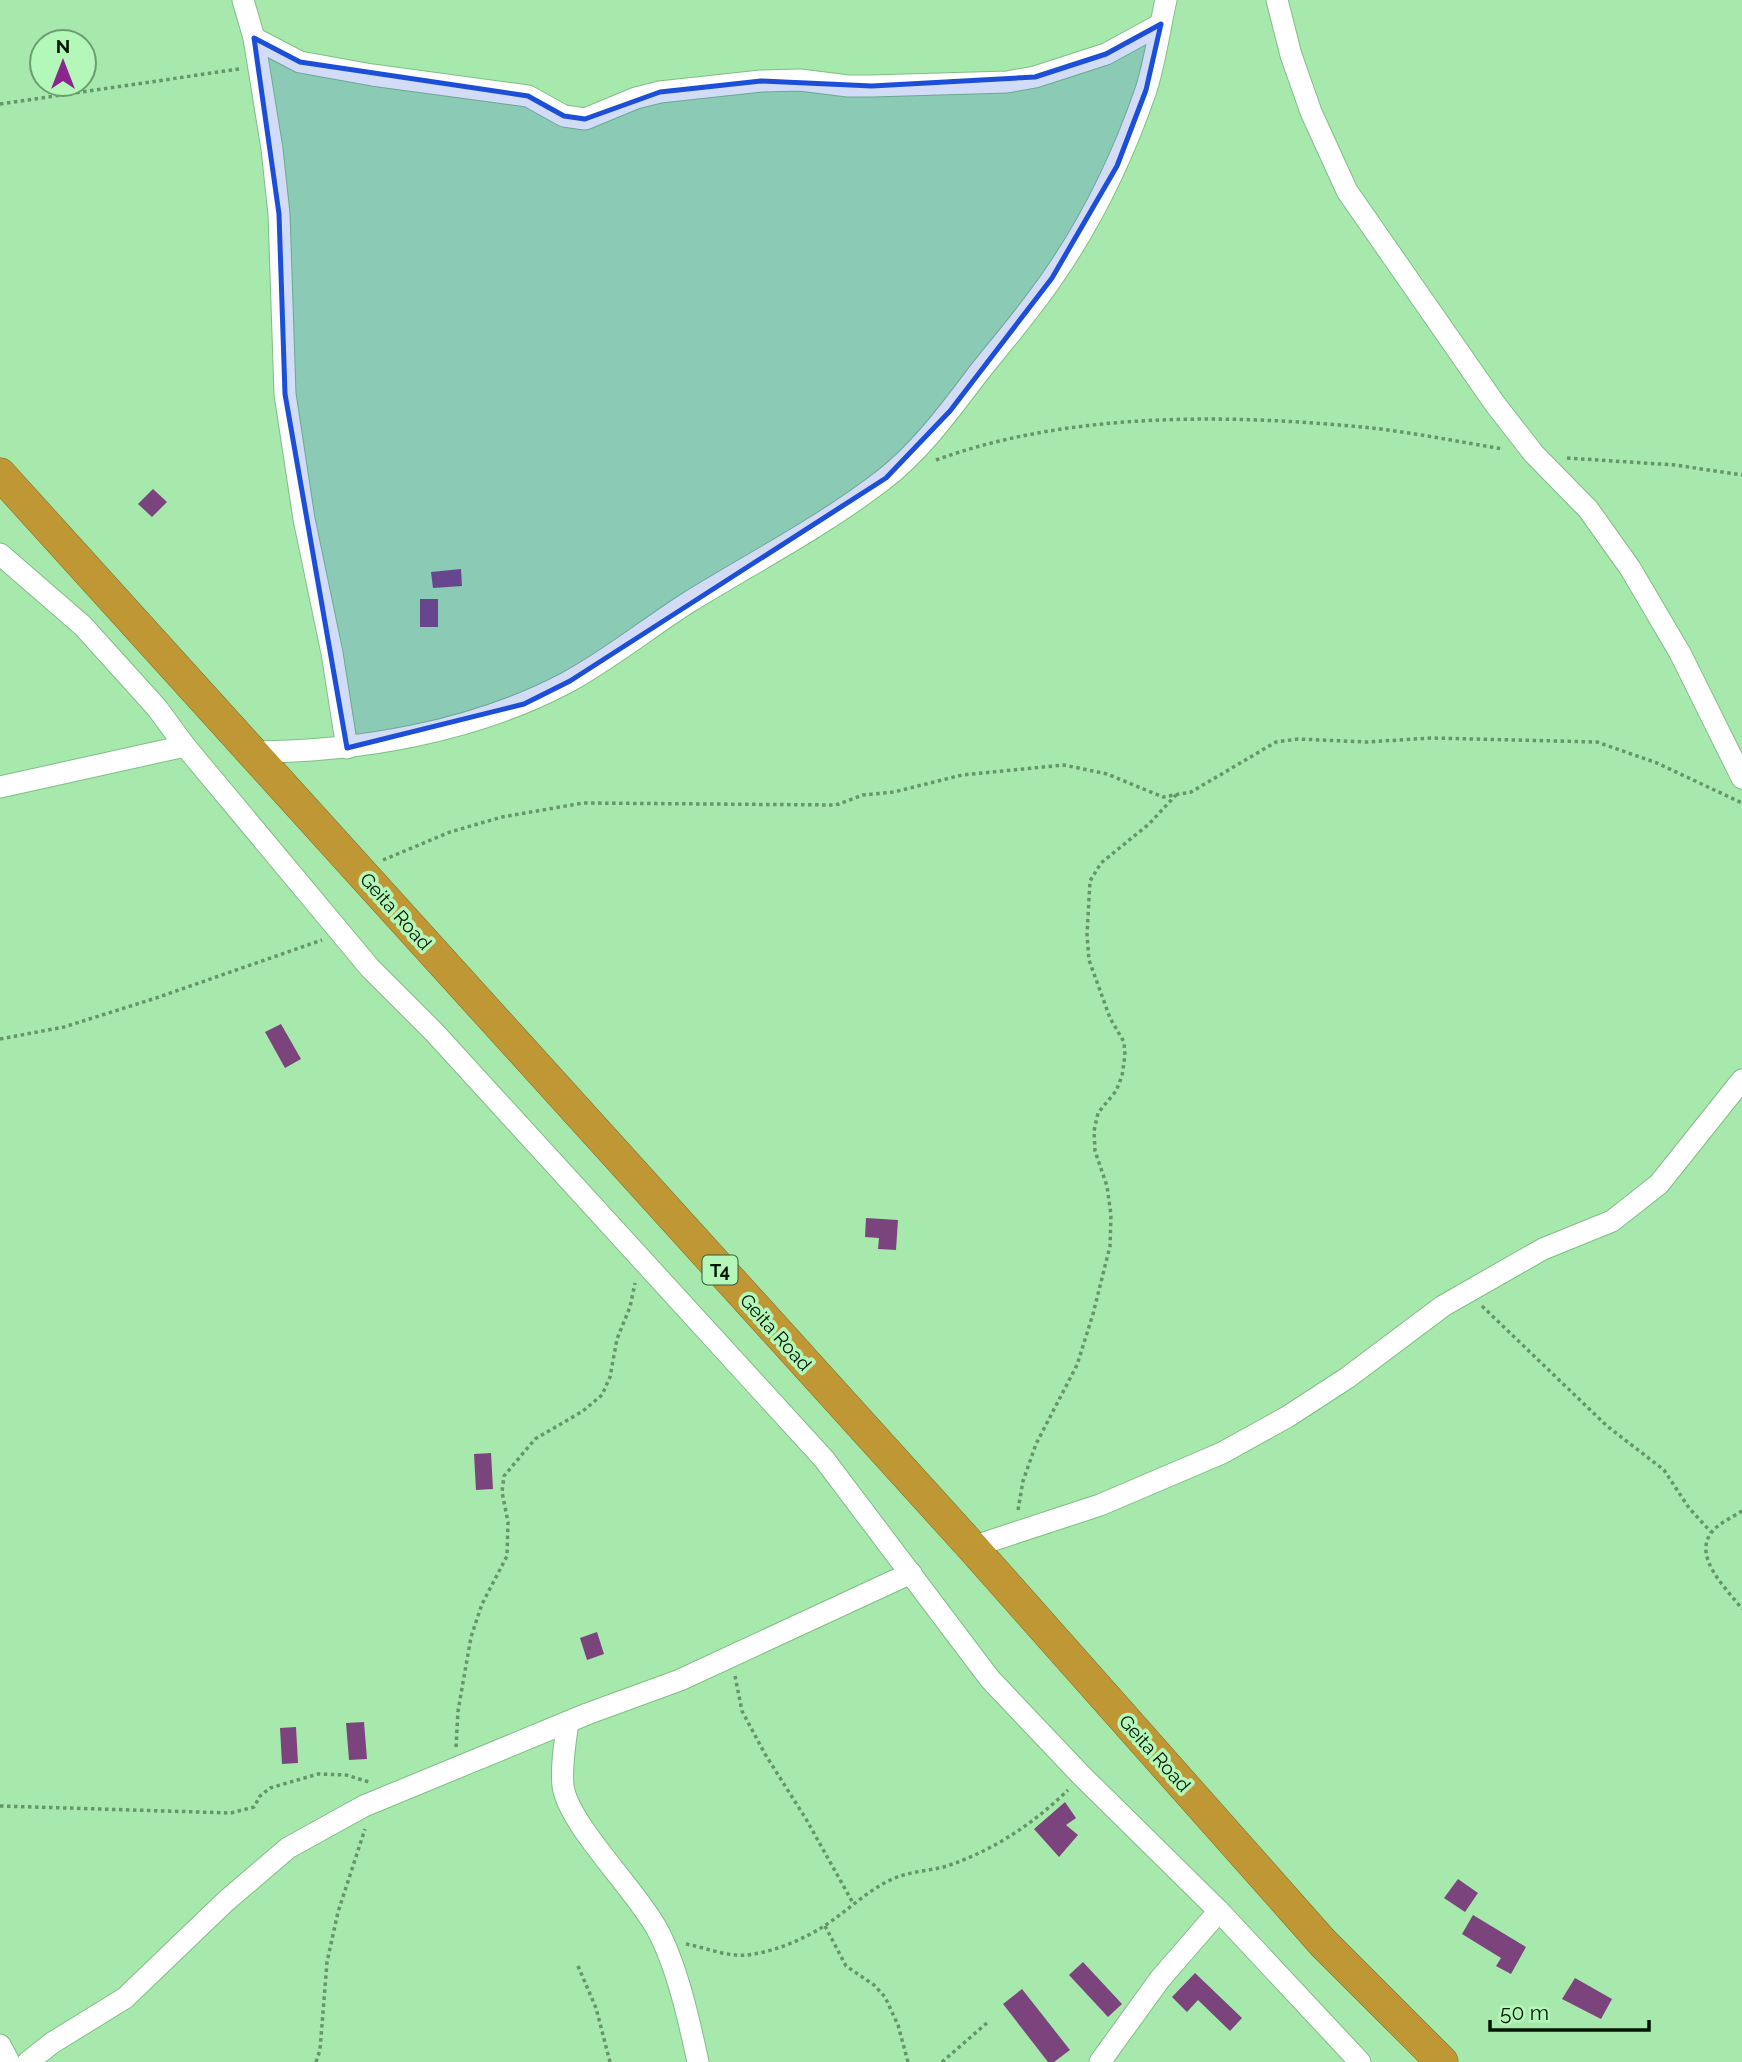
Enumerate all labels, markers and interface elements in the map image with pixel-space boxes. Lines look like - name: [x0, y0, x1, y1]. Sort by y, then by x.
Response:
- north arrow: [28, 28, 98, 98]
- text: N: [56, 35, 70, 57]
- street label: Geita Road: [356, 868, 436, 954]
- road number: T4: [702, 1255, 738, 1284]
- street label: Geita Road: [736, 1289, 816, 1375]
- street label: Geita Road: [1115, 1710, 1195, 1796]
- scale bar: [1490, 1988, 1649, 2032]
- text: 50 m: [1500, 2000, 1549, 2025]

